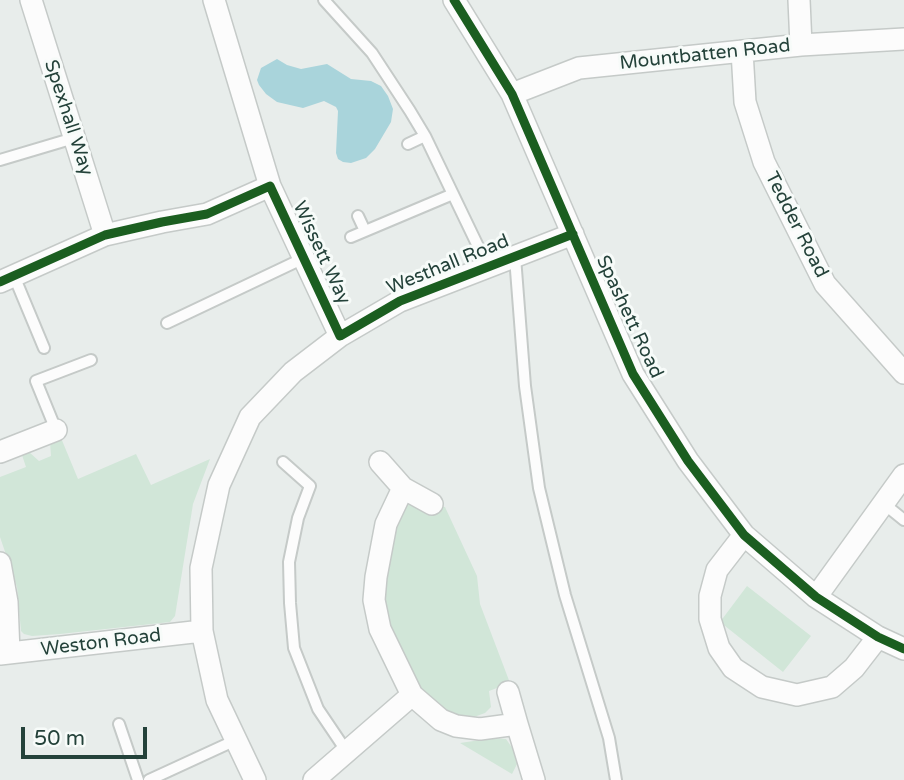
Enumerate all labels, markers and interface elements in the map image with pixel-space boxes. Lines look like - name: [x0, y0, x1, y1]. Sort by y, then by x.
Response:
- street label: Mountbatten Road: [618, 35, 792, 75]
- street label: Spexhall Way: [39, 57, 97, 179]
- street label: Tedder Road: [760, 168, 832, 282]
- street label: Wissett Way: [287, 198, 355, 308]
- street label: Westhall Road: [384, 230, 512, 300]
- street label: Spashett Road: [591, 252, 667, 382]
- street label: Weston Road: [40, 624, 162, 662]
- scale bar: [24, 714, 150, 758]
- text: 50 m: [34, 726, 85, 751]

